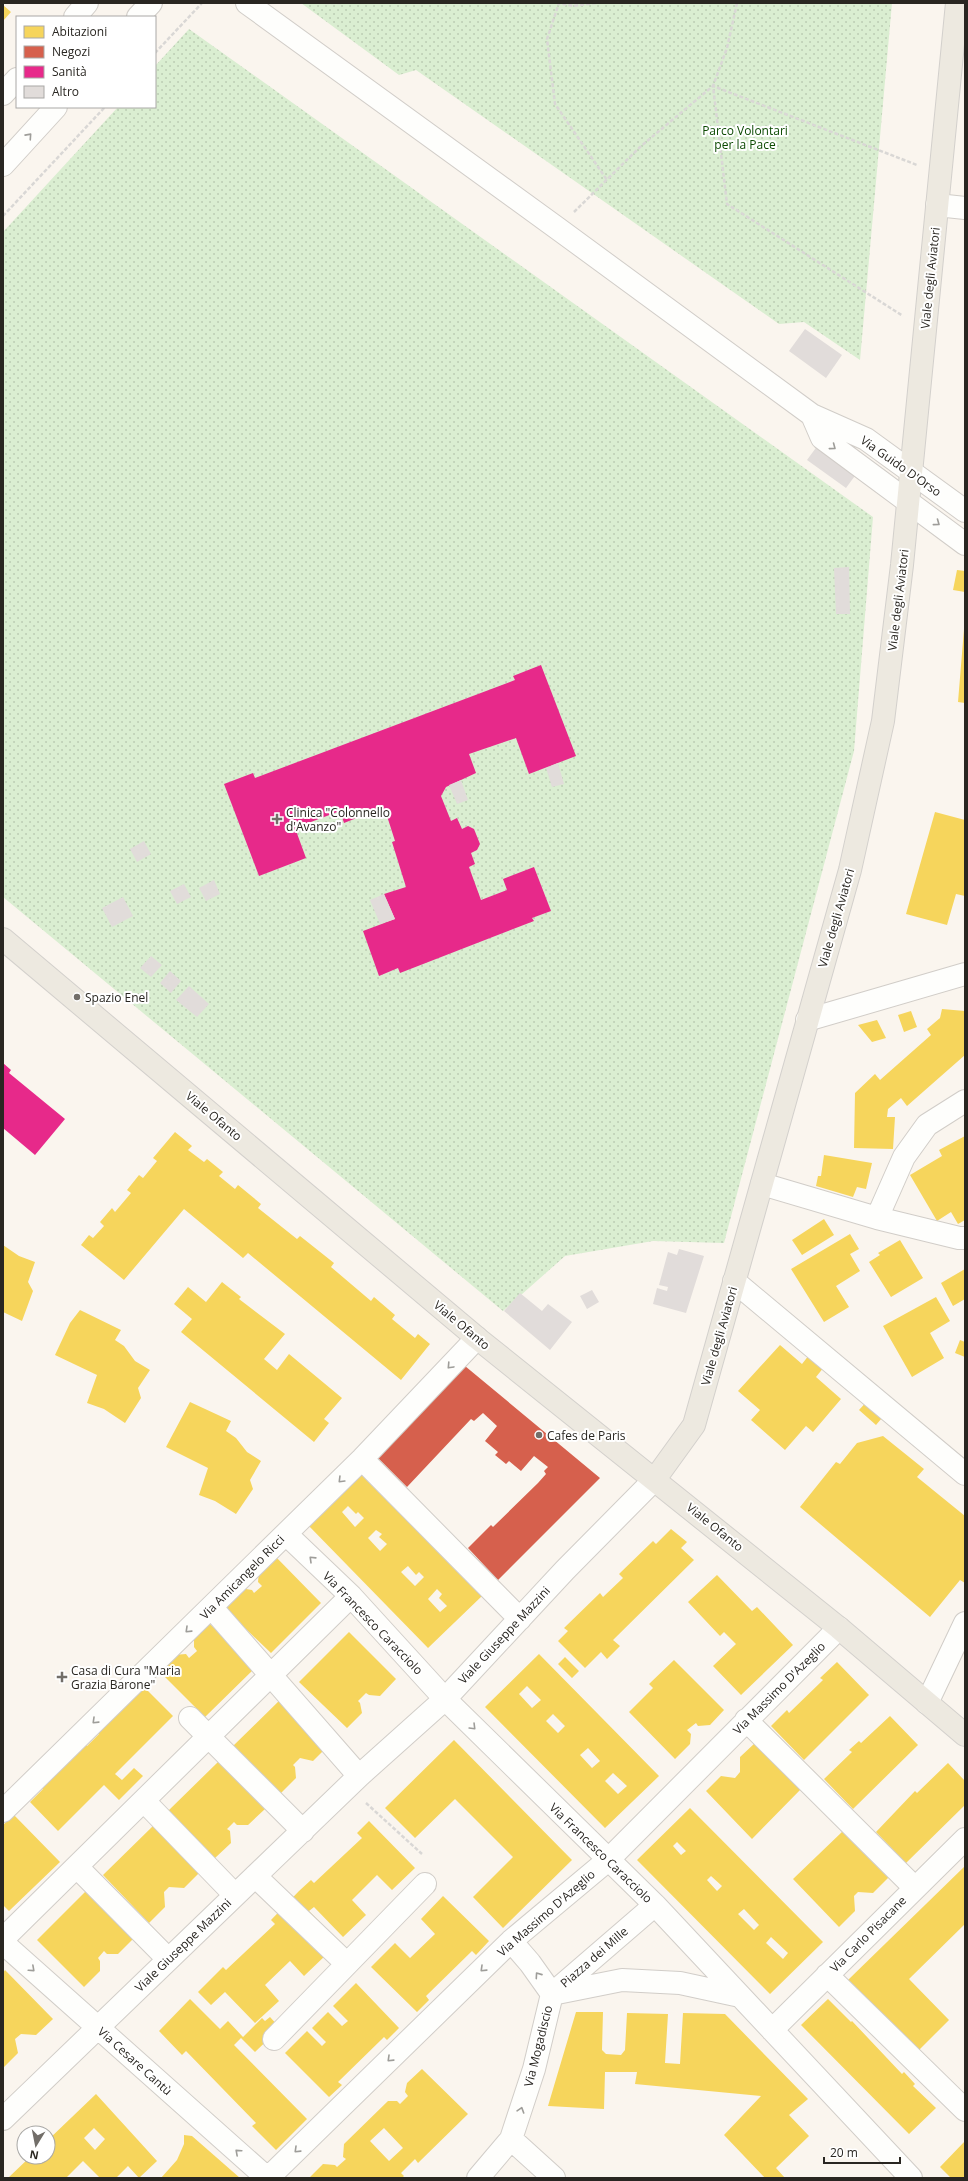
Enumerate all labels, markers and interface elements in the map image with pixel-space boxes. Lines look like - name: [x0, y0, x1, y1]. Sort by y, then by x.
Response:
- legend: [16, 16, 156, 108]
- text: Abitazioni: [52, 23, 107, 40]
- text: Negozi: [52, 43, 90, 60]
- text: Sanità: [52, 63, 87, 80]
- text: Altro: [52, 83, 79, 100]
- park label: Parco Volontari per la Pace: [702, 122, 788, 153]
- one-way arrow: [25, 133, 32, 141]
- street label: Viale degli Aviatori: [916, 226, 944, 330]
- street label: Via Guido D'Orso: [857, 432, 945, 500]
- one-way arrow: [829, 442, 836, 449]
- one-way arrow: [932, 518, 939, 525]
- street label: Viale degli Aviatori: [883, 548, 913, 652]
- place label: Clinica "Colonnello d'Avanzo": [286, 804, 390, 835]
- marker: Clinica "Colonnello d'Avanzo": [271, 813, 283, 825]
- street label: Viale degli Aviatori: [814, 867, 858, 969]
- place label: Spazio Enel: [85, 989, 148, 1006]
- marker: Spazio Enel: [72, 992, 82, 1002]
- street label: Viale Ofanto: [182, 1087, 246, 1145]
- street label: Viale degli Aviatori: [697, 1285, 741, 1387]
- street label: Viale Ofanto: [430, 1296, 494, 1354]
- one-way arrow: [447, 1361, 455, 1369]
- place label: Cafes de Paris: [547, 1427, 626, 1444]
- marker: Cafes de Paris: [534, 1430, 544, 1440]
- one-way arrow: [338, 1475, 346, 1483]
- street label: Viale Ofanto: [683, 1499, 747, 1555]
- street label: Via Amicangelo Ricci: [196, 1531, 288, 1623]
- one-way arrow: [309, 1557, 317, 1564]
- street label: Via Francesco Caracciolo: [319, 1568, 427, 1678]
- street label: Viale Giuseppe Mazzini: [454, 1582, 554, 1688]
- one-way arrow: [185, 1625, 193, 1633]
- street label: Via Massimo D'Azeglio: [729, 1638, 829, 1738]
- place label: Casa di Cura "Maria Grazia Barone": [71, 1662, 181, 1693]
- marker: Casa di Cura "Maria Grazia Barone": [56, 1671, 68, 1683]
- one-way arrow: [92, 1716, 100, 1724]
- one-way arrow: [468, 1722, 476, 1730]
- street label: Via Francesco Caracciolo: [546, 1799, 656, 1907]
- street label: Via Massimo D'Azeglio: [493, 1866, 599, 1960]
- street label: Via Carlo Pisacane: [826, 1892, 910, 1976]
- street label: Viale Giuseppe Mazzini: [131, 1894, 235, 1996]
- street label: Piazza dei Mille: [556, 1923, 632, 1991]
- one-way arrow: [480, 1964, 488, 1972]
- one-way arrow: [27, 1965, 35, 1972]
- one-way arrow: [536, 1972, 543, 1979]
- street label: Via Mogadiscio: [520, 2004, 556, 2088]
- street label: Via Cesare Cantù: [94, 2023, 176, 2099]
- one-way arrow: [387, 2055, 395, 2062]
- one-way arrow: [516, 2107, 524, 2114]
- north arrow: [16, 2125, 56, 2165]
- scale bar: [824, 2139, 900, 2165]
- text: 20 m: [830, 2144, 858, 2161]
- one-way arrow: [294, 2145, 302, 2153]
- text: N: [28, 2147, 40, 2164]
- one-way arrow: [235, 2150, 242, 2157]

